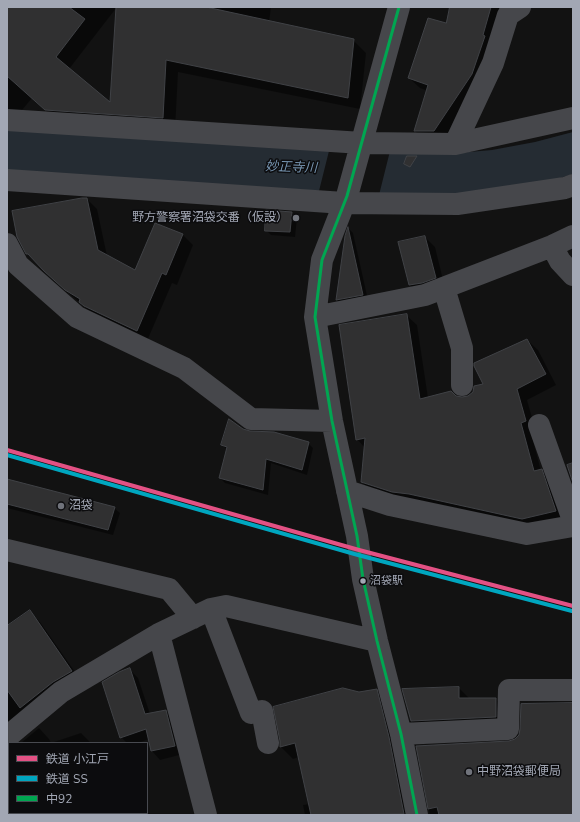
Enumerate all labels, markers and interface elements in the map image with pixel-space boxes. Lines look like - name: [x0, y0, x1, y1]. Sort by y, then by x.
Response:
- water label: 妙正寺川: [265, 159, 317, 177]
- place label: 野方警察署沼袋交番（仮設）: [132, 211, 288, 225]
- marker: 野方警察署沼袋交番（仮設）: [291, 213, 301, 223]
- place label: 沼袋: [69, 499, 93, 513]
- marker: 沼袋: [56, 501, 66, 511]
- place label: 沼袋駅: [370, 574, 403, 588]
- marker: 沼袋駅: [358, 576, 368, 586]
- legend: [8, 742, 148, 814]
- text: 鉄道 小江戸: [46, 751, 109, 767]
- place label: 中野沼袋郵便局: [477, 765, 561, 779]
- marker: 中野沼袋郵便局: [464, 767, 474, 777]
- text: 鉄道 SS: [46, 771, 88, 787]
- text: 中92: [46, 791, 72, 807]

